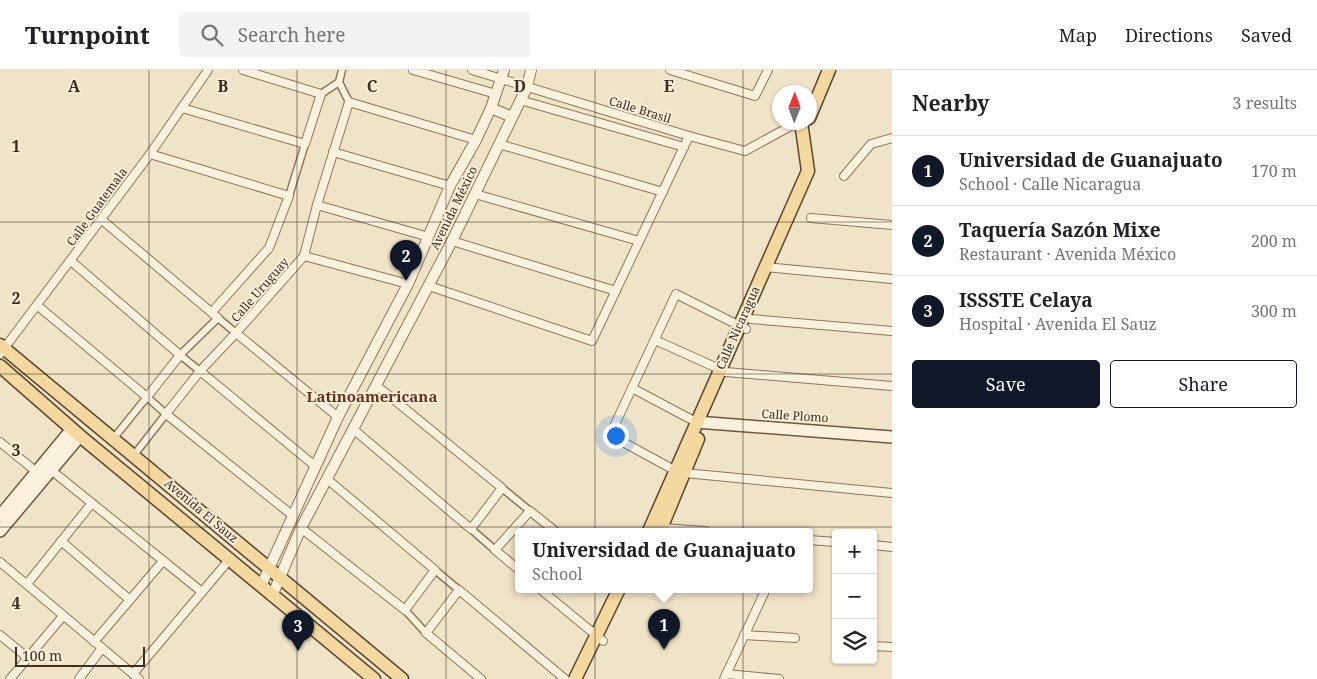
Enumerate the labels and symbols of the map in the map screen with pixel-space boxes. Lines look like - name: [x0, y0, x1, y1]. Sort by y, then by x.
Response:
- text: A: [68, 75, 81, 97]
- text: B: [218, 75, 229, 97]
- text: C: [367, 75, 378, 97]
- text: D: [514, 75, 526, 97]
- text: E: [664, 75, 674, 97]
- north arrow: [772, 85, 817, 130]
- street label: Calle Brasil: [607, 92, 674, 127]
- text: 1: [11, 135, 21, 157]
- street label: Avenida México: [426, 163, 481, 253]
- street label: Calle Guatemala: [62, 164, 131, 249]
- pin: 2: [390, 240, 422, 281]
- street label: Calle Uruguay: [227, 254, 293, 326]
- street label: Calle Nicaragua: [712, 283, 764, 372]
- text: 2: [11, 287, 21, 309]
- district label: Latinoamericana: [307, 386, 437, 406]
- street label: Calle Plomo: [761, 405, 829, 426]
- your location: [603, 423, 629, 449]
- text: 3: [11, 439, 21, 461]
- street label: Avenida El Sauz: [161, 475, 242, 546]
- text: 4: [11, 592, 21, 614]
- pin: 1: [648, 609, 680, 650]
- pin: 3: [282, 610, 314, 651]
- scale bar: [15, 644, 145, 667]

